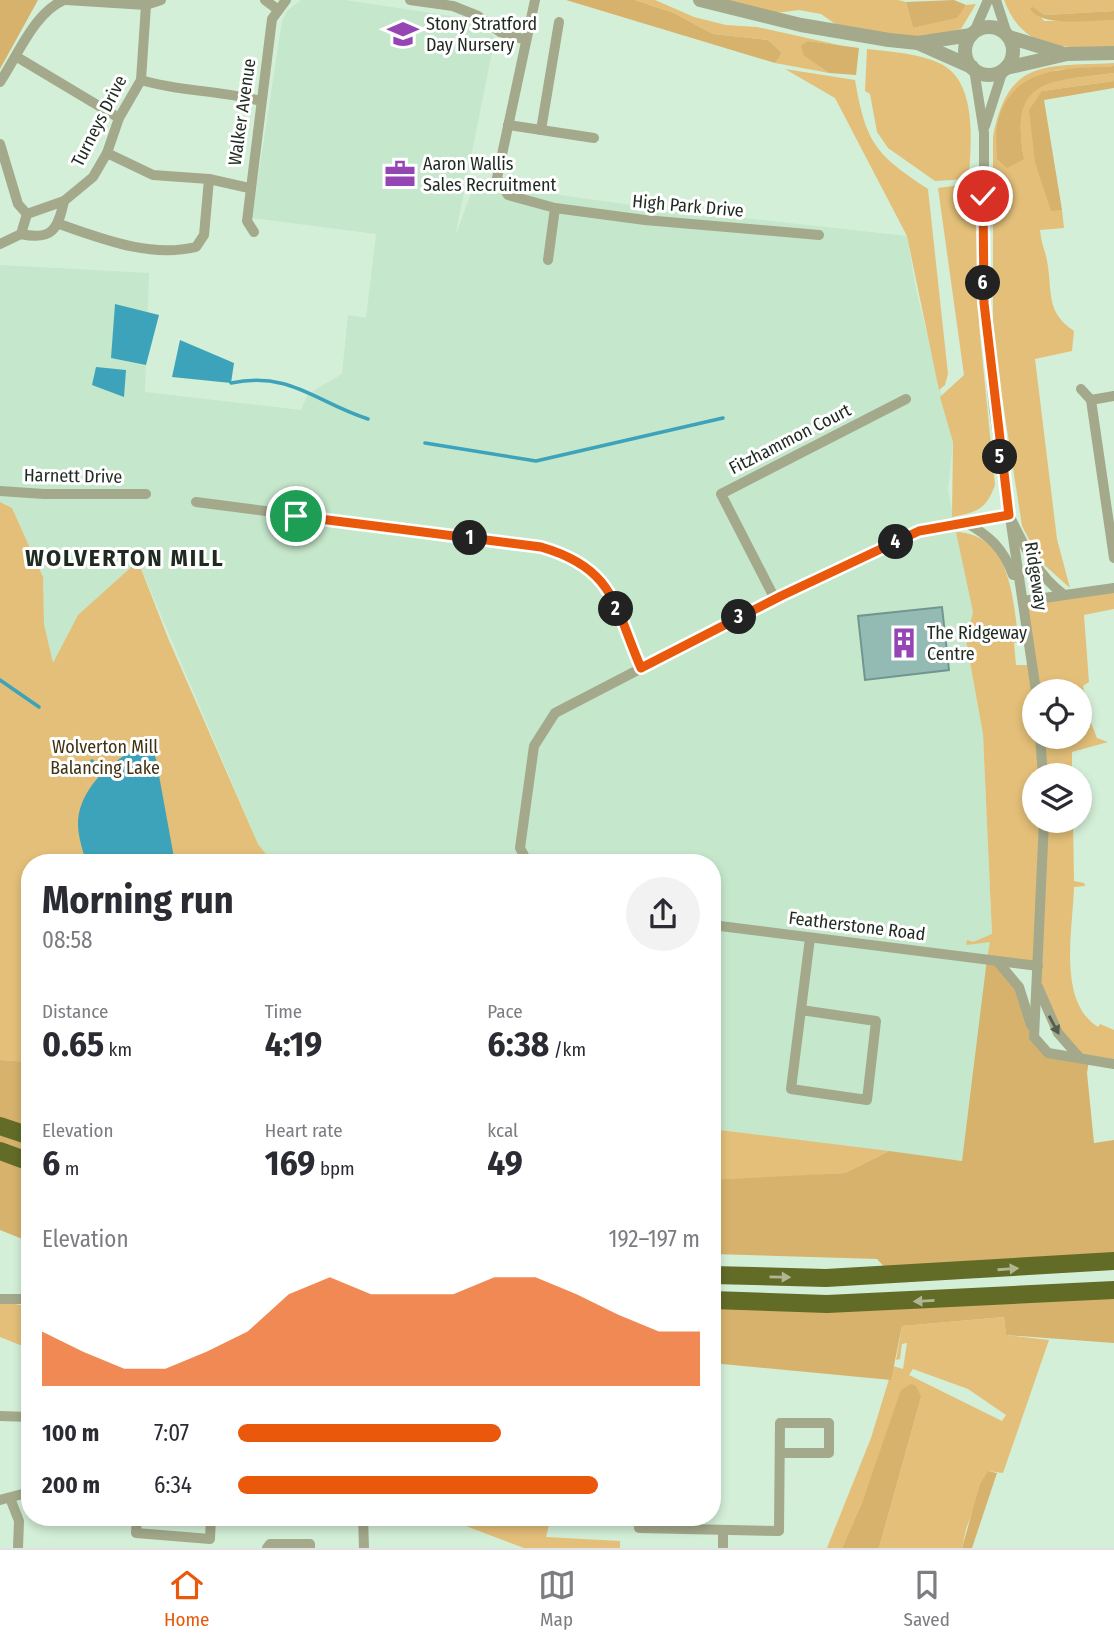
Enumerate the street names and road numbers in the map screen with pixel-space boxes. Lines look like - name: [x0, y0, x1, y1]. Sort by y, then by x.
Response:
- street label: Walker Avenue: [224, 57, 260, 167]
- street label: Turneys Drive: [67, 72, 131, 170]
- street label: High Park Drive: [631, 190, 745, 222]
- street label: Fitzhammon Court: [725, 399, 855, 479]
- street label: Harnett Drive: [24, 464, 123, 488]
- street label: Ridgeway: [1020, 540, 1052, 612]
- street label: Featherstone Road: [787, 907, 927, 945]

